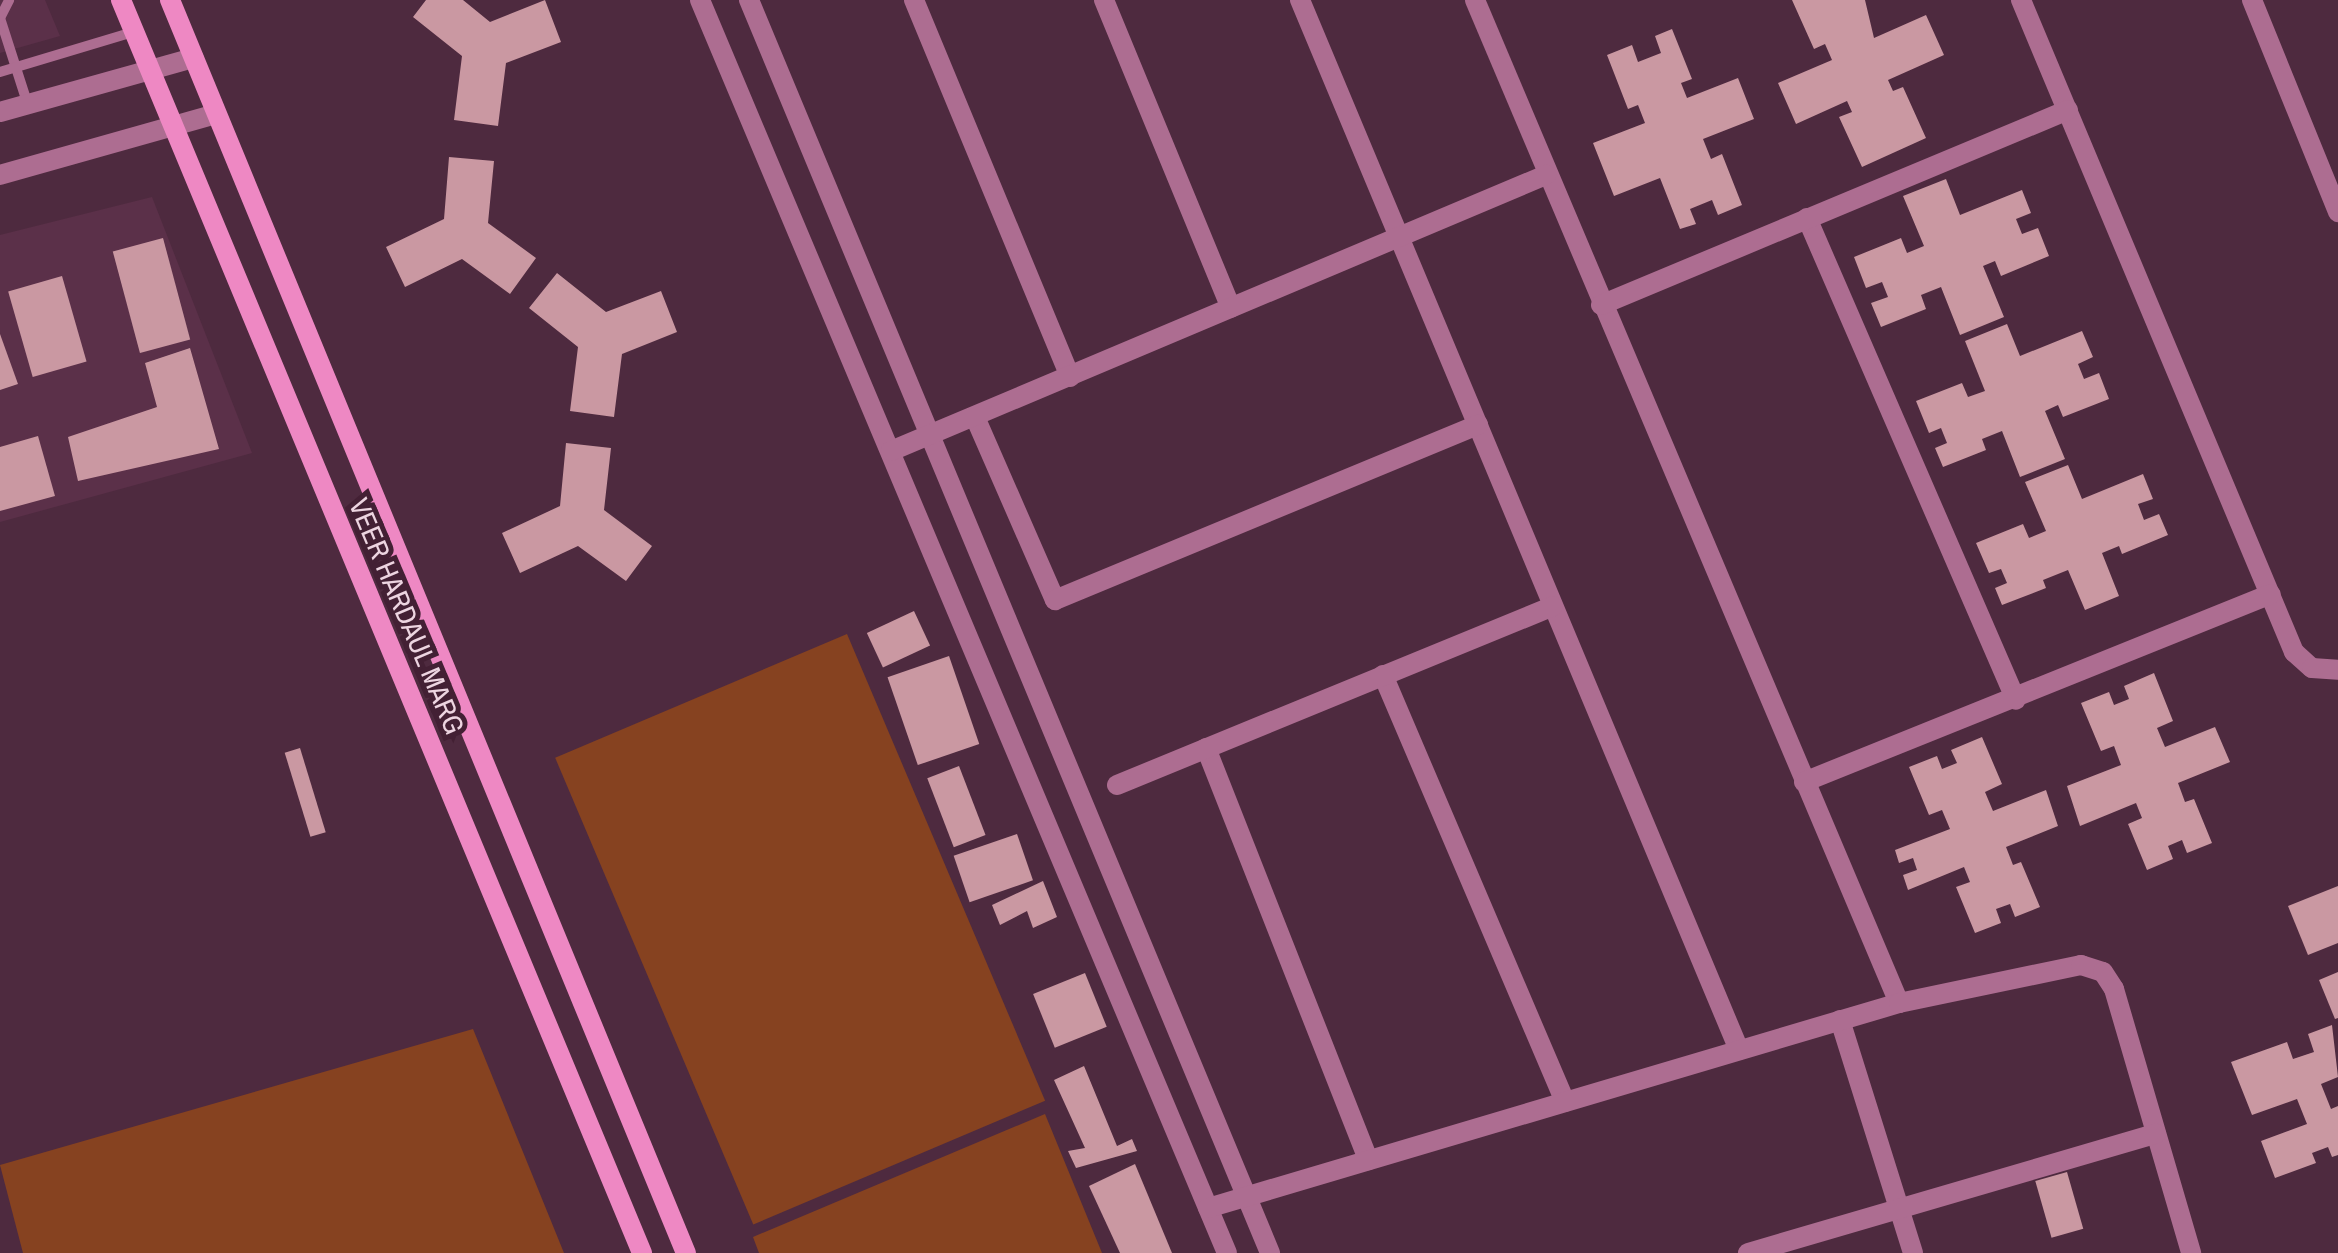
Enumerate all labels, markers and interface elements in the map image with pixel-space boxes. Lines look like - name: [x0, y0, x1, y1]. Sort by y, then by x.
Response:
- street label: VEER HARDAUL MARG: [342, 493, 472, 739]

